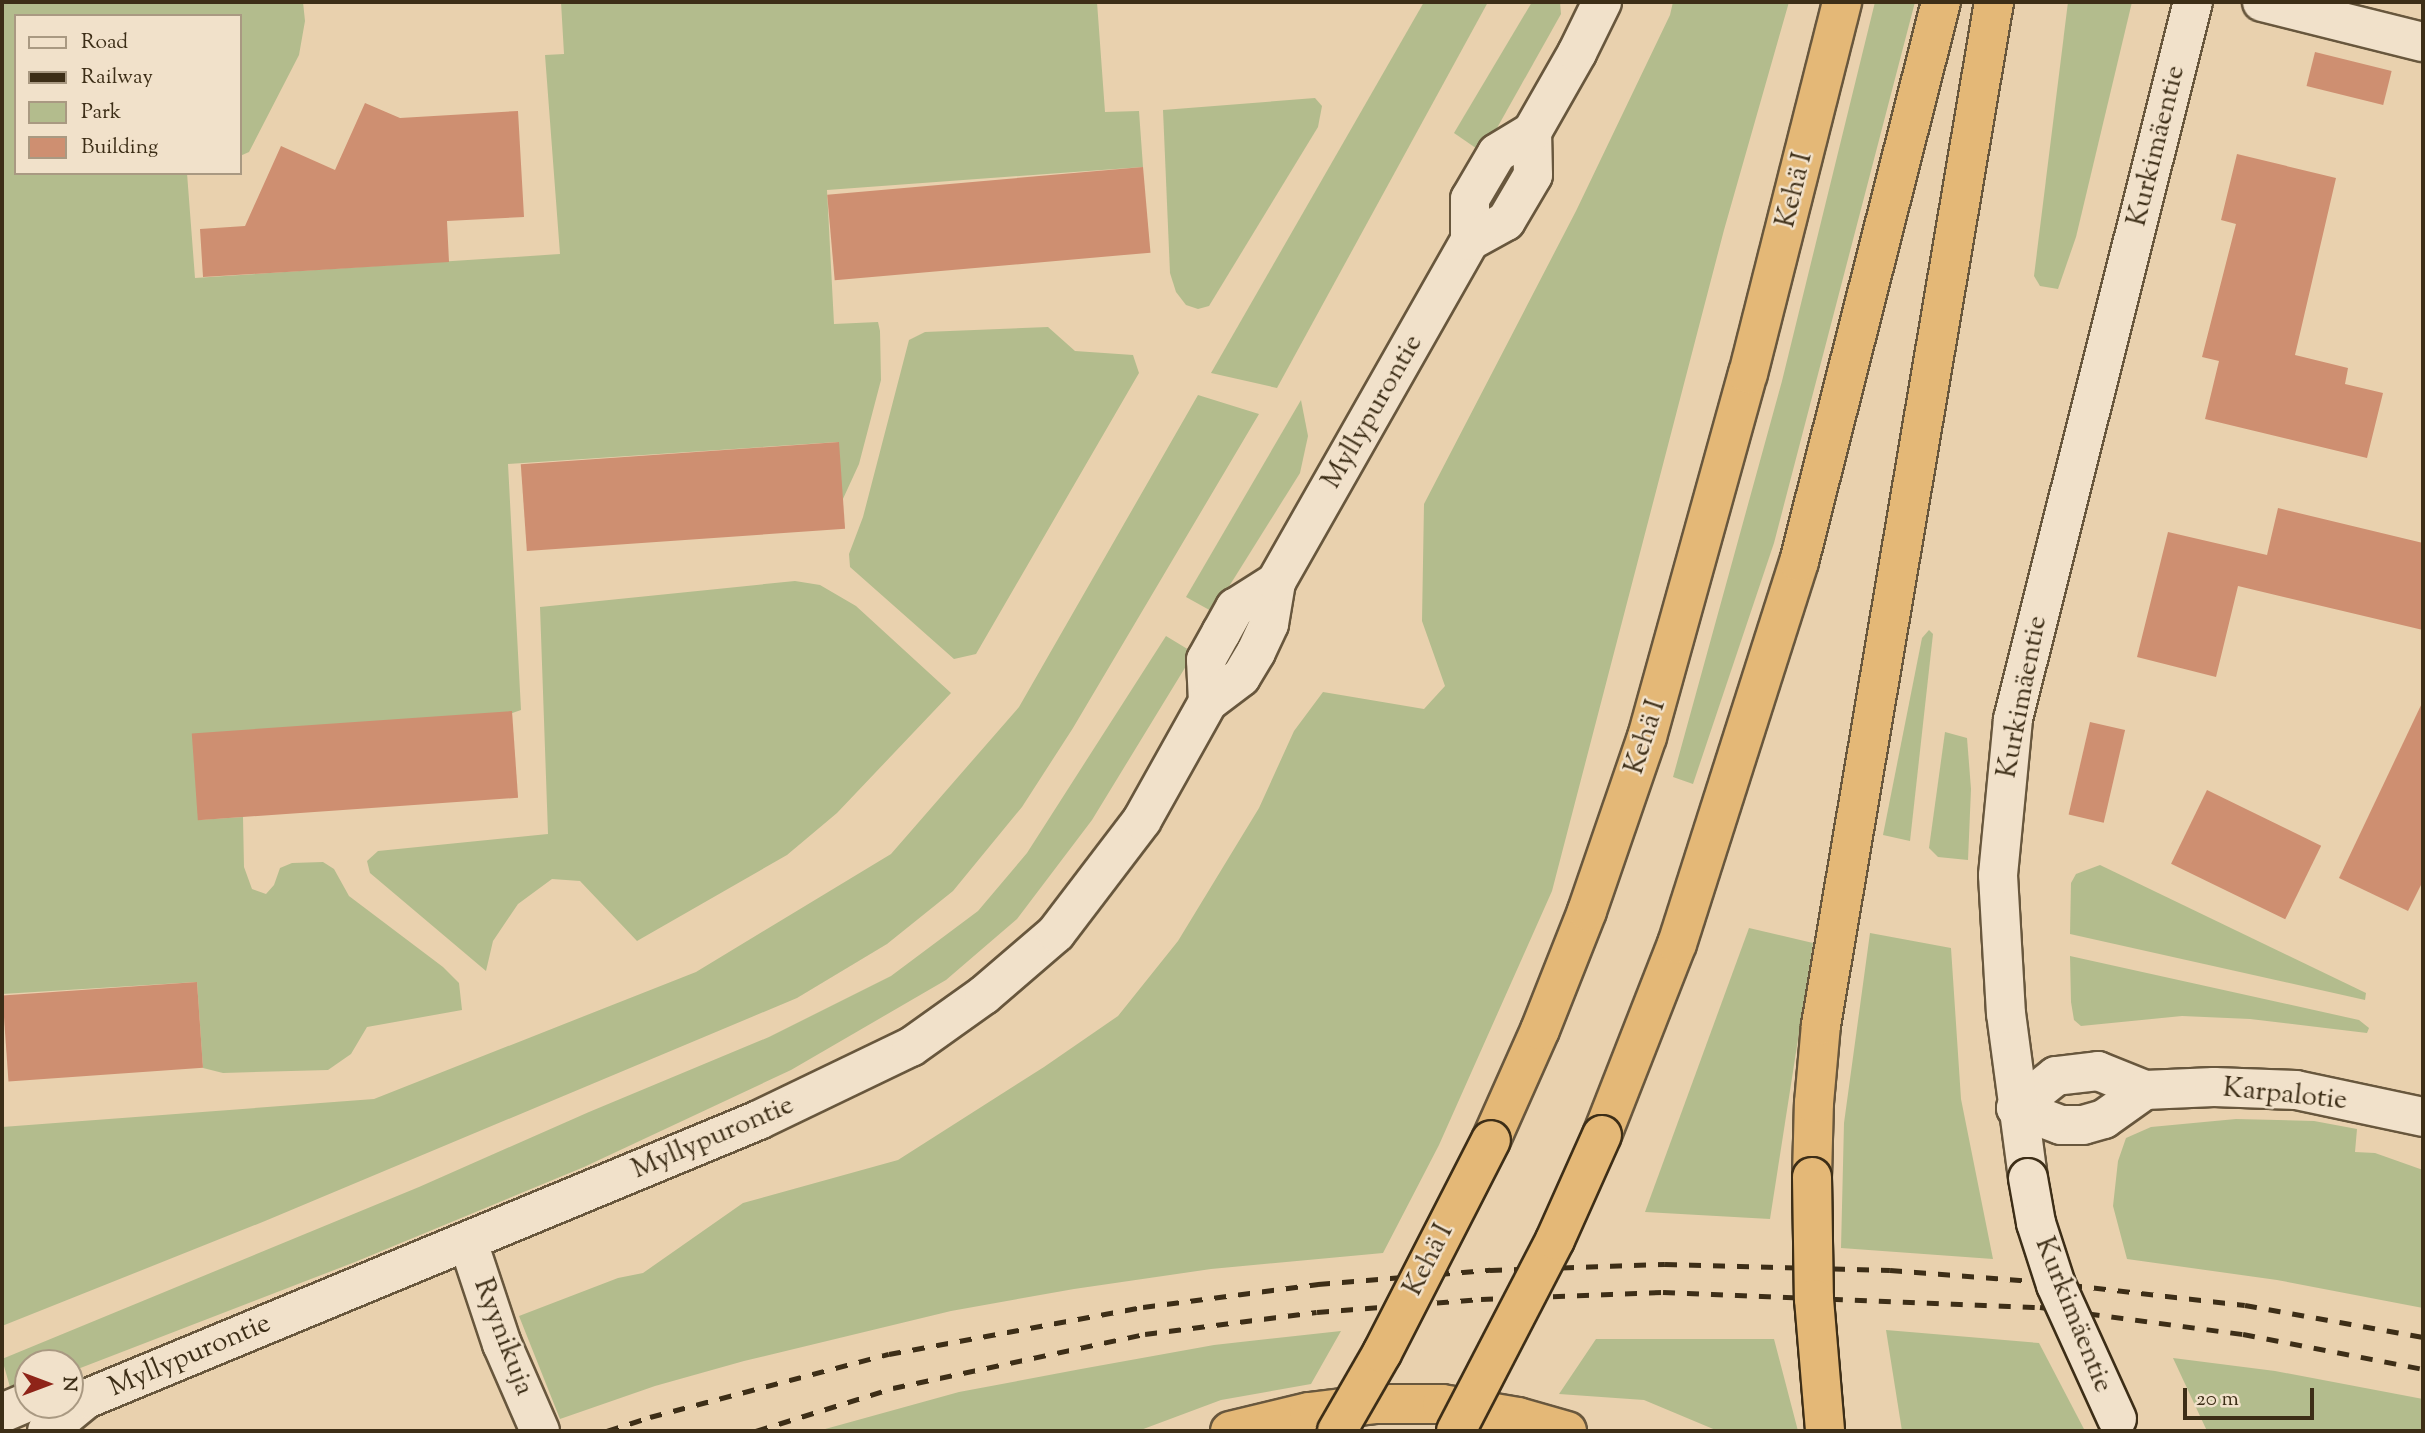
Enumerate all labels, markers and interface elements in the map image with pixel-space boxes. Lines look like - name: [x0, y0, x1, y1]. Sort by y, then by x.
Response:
- legend: [14, 14, 242, 175]
- text: Road: [81, 28, 128, 58]
- street label: Kurkimäentie: [2121, 62, 2193, 230]
- text: Railway: [81, 63, 153, 93]
- text: Park: [81, 98, 121, 128]
- text: Building: [81, 133, 158, 163]
- street label: Kehä I: [1769, 149, 1821, 231]
- street label: Myllypurontie: [1315, 329, 1431, 495]
- street label: Kurkimäentie: [1991, 613, 2055, 781]
- street label: Kehä I: [1618, 695, 1674, 779]
- street label: Karpalotie: [2221, 1072, 2349, 1118]
- street label: Myllypurontie: [627, 1089, 799, 1187]
- street label: Kehä I: [1397, 1218, 1461, 1302]
- street label: Kurkimäentie: [2027, 1232, 2119, 1398]
- street label: Ryynikuja: [465, 1274, 541, 1400]
- street label: Myllypurontie: [104, 1307, 276, 1405]
- north arrow: [14, 1349, 84, 1419]
- scale bar: [2187, 1374, 2318, 1418]
- text: N: [55, 1376, 82, 1392]
- text: 20 m: [2196, 1385, 2239, 1415]

